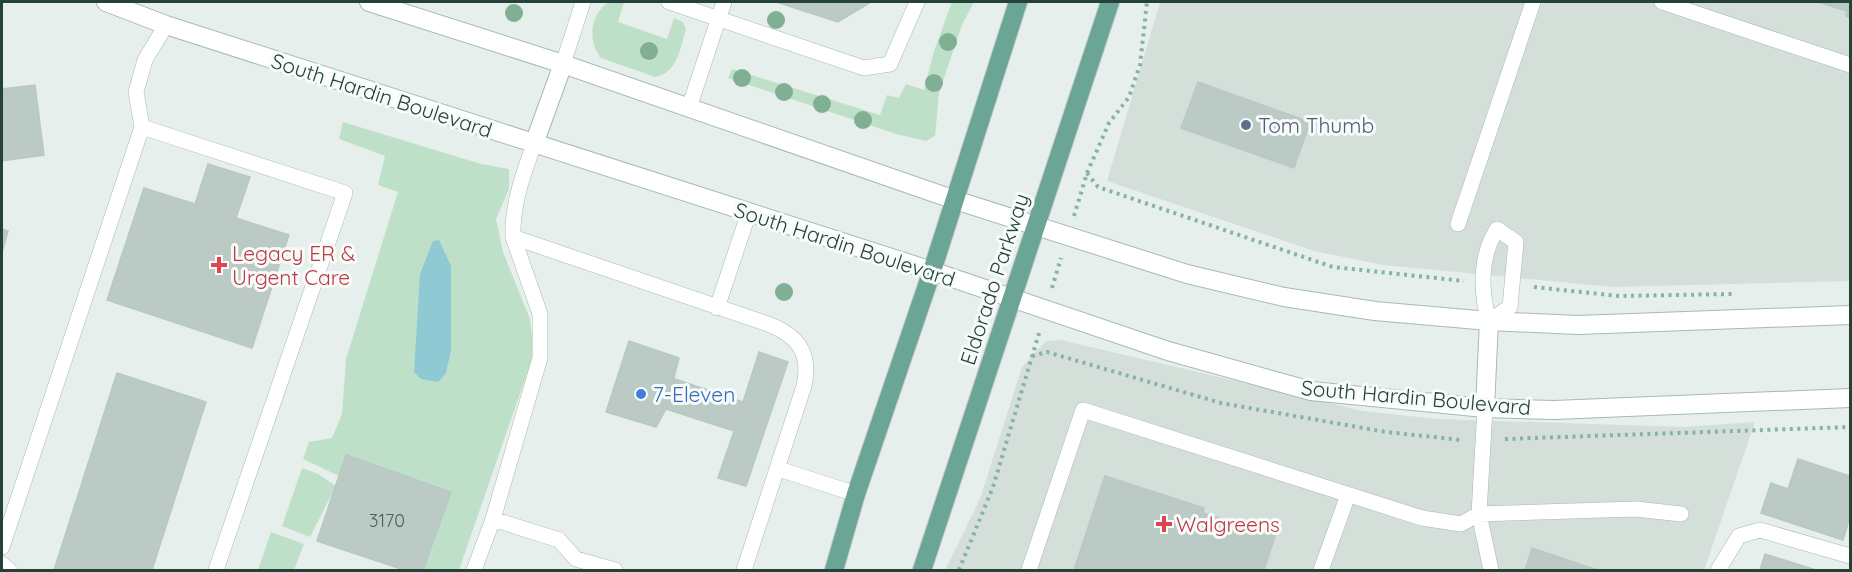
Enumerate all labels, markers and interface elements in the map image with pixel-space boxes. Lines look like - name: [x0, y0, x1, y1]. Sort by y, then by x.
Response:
- street label: South Hardin Boulevard: [268, 47, 496, 143]
- place label: Tom Thumb: [1258, 112, 1374, 138]
- marker: Tom Thumb: [1239, 118, 1253, 132]
- street label: Eldorado Parkway: [954, 190, 1034, 368]
- street label: South Hardin Boulevard: [731, 196, 959, 292]
- place label: Legacy ER & Urgent Care: [232, 240, 355, 290]
- marker: Legacy ER & Urgent Care: [210, 256, 228, 274]
- street label: South Hardin Boulevard: [1300, 374, 1532, 420]
- place label: 7-Eleven: [653, 381, 735, 407]
- marker: 7-Eleven: [634, 387, 648, 401]
- house number: 3170: [369, 509, 405, 532]
- place label: Walgreens: [1176, 511, 1280, 537]
- marker: Walgreens: [1157, 517, 1171, 531]

